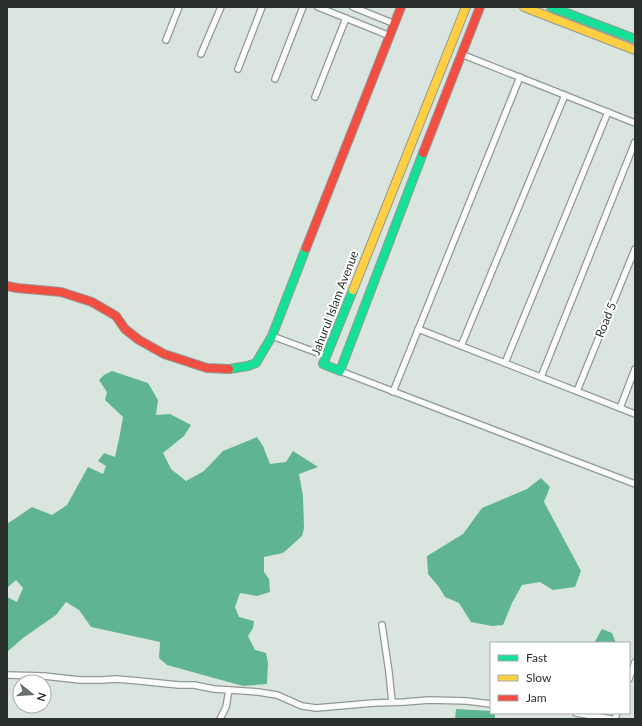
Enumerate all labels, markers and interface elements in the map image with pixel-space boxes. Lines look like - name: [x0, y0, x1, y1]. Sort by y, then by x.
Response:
- street label: Jahurul Islam Avenue: [308, 249, 361, 357]
- street label: Road 5: [592, 300, 619, 340]
- legend: [490, 642, 630, 714]
- text: Fast: [526, 650, 548, 665]
- text: Slow: [526, 670, 552, 685]
- north arrow: [12, 674, 52, 714]
- text: Jam: [526, 690, 547, 705]
- text: N: [35, 691, 49, 703]

